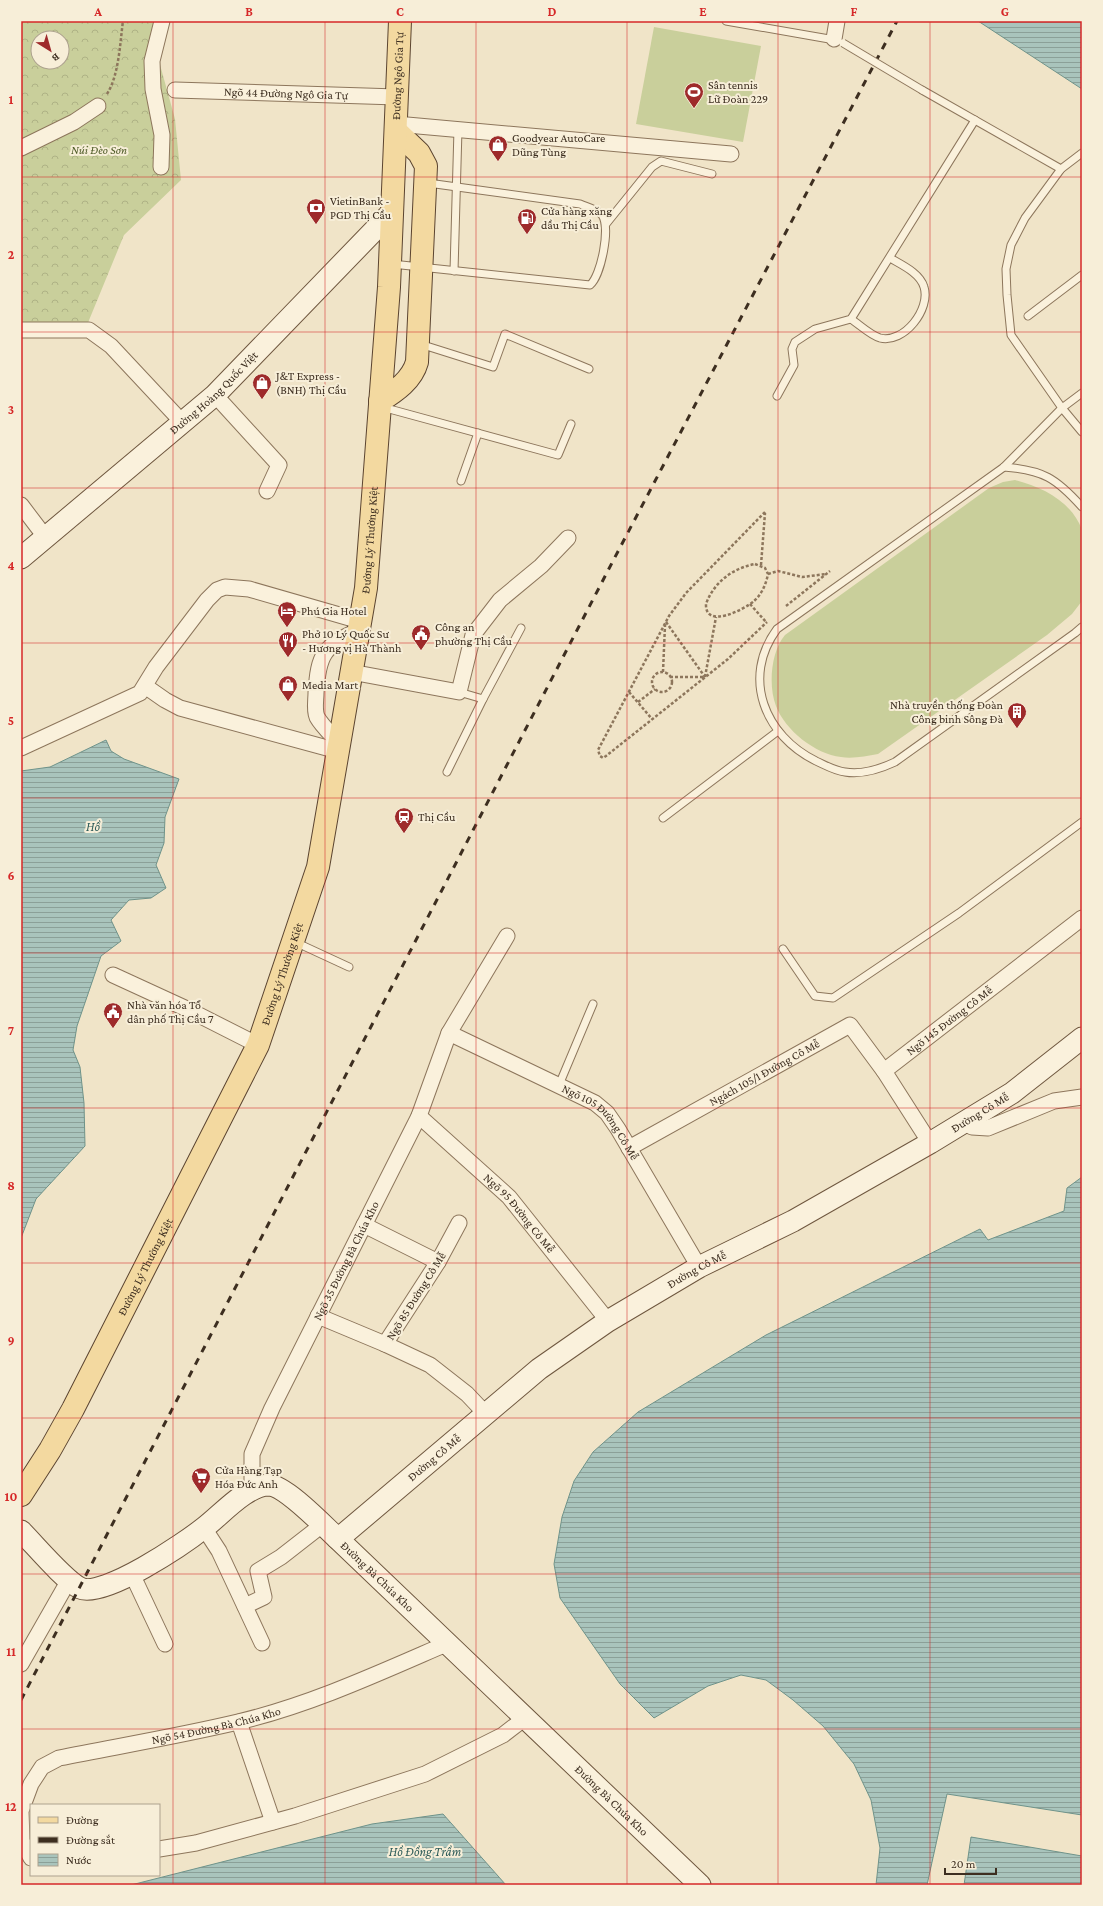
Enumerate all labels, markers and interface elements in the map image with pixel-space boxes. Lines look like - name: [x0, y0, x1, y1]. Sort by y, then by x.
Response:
- text: A: [93, 4, 102, 19]
- text: B: [245, 4, 253, 19]
- text: C: [396, 4, 404, 19]
- text: D: [548, 4, 557, 19]
- text: E: [699, 4, 707, 19]
- text: F: [851, 4, 858, 19]
- text: G: [1001, 4, 1009, 19]
- north arrow: [30, 30, 70, 70]
- street label: Đường Ngô Gia Tự: [389, 31, 407, 120]
- text: B: [49, 51, 62, 65]
- place label: Sân tennis Lữ Đoàn 229: [708, 78, 768, 106]
- sports icon: Sân tennis Lữ Đoàn 229: [683, 81, 705, 109]
- street label: Ngõ 44 Đường Ngô Gia Tự: [224, 85, 349, 102]
- text: 1: [9, 92, 14, 107]
- place label: Goodyear AutoCare Dũng Tùng: [512, 131, 605, 159]
- shop icon: Goodyear AutoCare Dũng Tùng: [487, 134, 509, 162]
- park label: Núi Đèo Sơn: [71, 143, 127, 157]
- place label: VietinBank - PGD Thị Cầu: [330, 194, 392, 222]
- bank icon: VietinBank - PGD Thị Cầu: [305, 197, 327, 225]
- place label: Cửa hàng xăng dầu Thị Cầu: [541, 204, 612, 232]
- fuel station icon: Cửa hàng xăng dầu Thị Cầu: [516, 207, 538, 235]
- text: 2: [8, 247, 15, 262]
- street label: Đường Hoàng Quốc Việt: [167, 347, 261, 437]
- place label: J&T Express - (BNH) Thị Cầu: [275, 369, 347, 397]
- shop icon: J&T Express - (BNH) Thị Cầu: [251, 372, 273, 400]
- text: 3: [8, 402, 14, 417]
- street label: Đường Lý Thường Kiệt: [358, 485, 381, 595]
- text: 4: [7, 558, 15, 573]
- hotel icon: Phú Gia Hotel: [276, 600, 298, 628]
- place label: Phú Gia Hotel: [301, 604, 367, 618]
- place label: Công an phường Thị Cầu: [435, 620, 512, 648]
- public building icon: Công an phường Thị Cầu: [410, 623, 432, 651]
- place label: Phở 10 Lý Quốc Sư - Hương vị Hà Thành: [302, 627, 402, 655]
- restaurant icon: Phở 10 Lý Quốc Sư - Hương vị Hà Thành: [277, 630, 299, 658]
- shop icon: Media Mart: [277, 674, 299, 702]
- place label: Media Mart: [302, 678, 359, 692]
- place label: Nhà truyền thống Đoàn Công binh Sông Đà: [890, 698, 1004, 726]
- building icon: Nhà truyền thống Đoàn Công binh Sông Đà: [1006, 701, 1028, 729]
- text: 5: [8, 713, 14, 728]
- station icon: Thị Cầu: [393, 806, 415, 834]
- place label: Thị Cầu: [418, 810, 456, 824]
- water label: Hồ: [86, 819, 101, 834]
- text: 6: [7, 868, 15, 883]
- street label: Đường Lý Thường Kiệt: [258, 920, 306, 1027]
- street label: Ngõ 145 Đường Cô Mễ: [903, 983, 995, 1058]
- place label: Nhà văn hóa Tổ dân phố Thị Cầu 7: [127, 998, 214, 1026]
- public building icon: Nhà văn hóa Tổ dân phố Thị Cầu 7: [102, 1001, 124, 1029]
- text: 7: [8, 1023, 14, 1038]
- street label: Ngách 105/1 Đường Cô Mễ: [707, 1036, 822, 1109]
- street label: Ngõ 105 Đường Cô Mễ: [560, 1081, 642, 1163]
- street label: Đường Cô Mễ: [948, 1090, 1012, 1135]
- street label: Ngõ 95 Đường Cô Mễ: [481, 1171, 558, 1256]
- text: 8: [7, 1178, 15, 1193]
- street label: Ngõ 35 Đường Bà Chúa Kho: [310, 1199, 382, 1323]
- street label: Đường Lý Thường Kiệt: [115, 1215, 176, 1318]
- street label: Đường Cô Mễ: [665, 1248, 729, 1291]
- street label: Ngõ 85 Đường Cô Mễ: [383, 1249, 449, 1343]
- text: 9: [7, 1333, 15, 1348]
- street label: Đường Cô Mễ: [405, 1431, 464, 1484]
- place label: Cửa Hàng Tạp Hóa Đức Anh: [215, 1463, 282, 1491]
- supermarket icon: Cửa Hàng Tạp Hóa Đức Anh: [190, 1466, 212, 1494]
- text: 10: [5, 1489, 17, 1504]
- street label: Đường Bà Chúa Kho: [338, 1538, 417, 1615]
- text: 11: [6, 1644, 16, 1659]
- street label: Ngõ 54 Đường Bà Chúa Kho: [150, 1704, 282, 1747]
- street label: Đường Bà Chúa Kho: [572, 1762, 651, 1839]
- text: 12: [5, 1799, 17, 1814]
- legend: [30, 1804, 160, 1876]
- text: Đường: [66, 1813, 99, 1827]
- text: Đường sắt: [66, 1833, 116, 1847]
- water label: Hồ Đồng Trầm: [389, 1844, 462, 1859]
- scale bar: [945, 1850, 996, 1876]
- text: Nước: [66, 1853, 91, 1867]
- text: 20 m: [951, 1857, 976, 1871]

